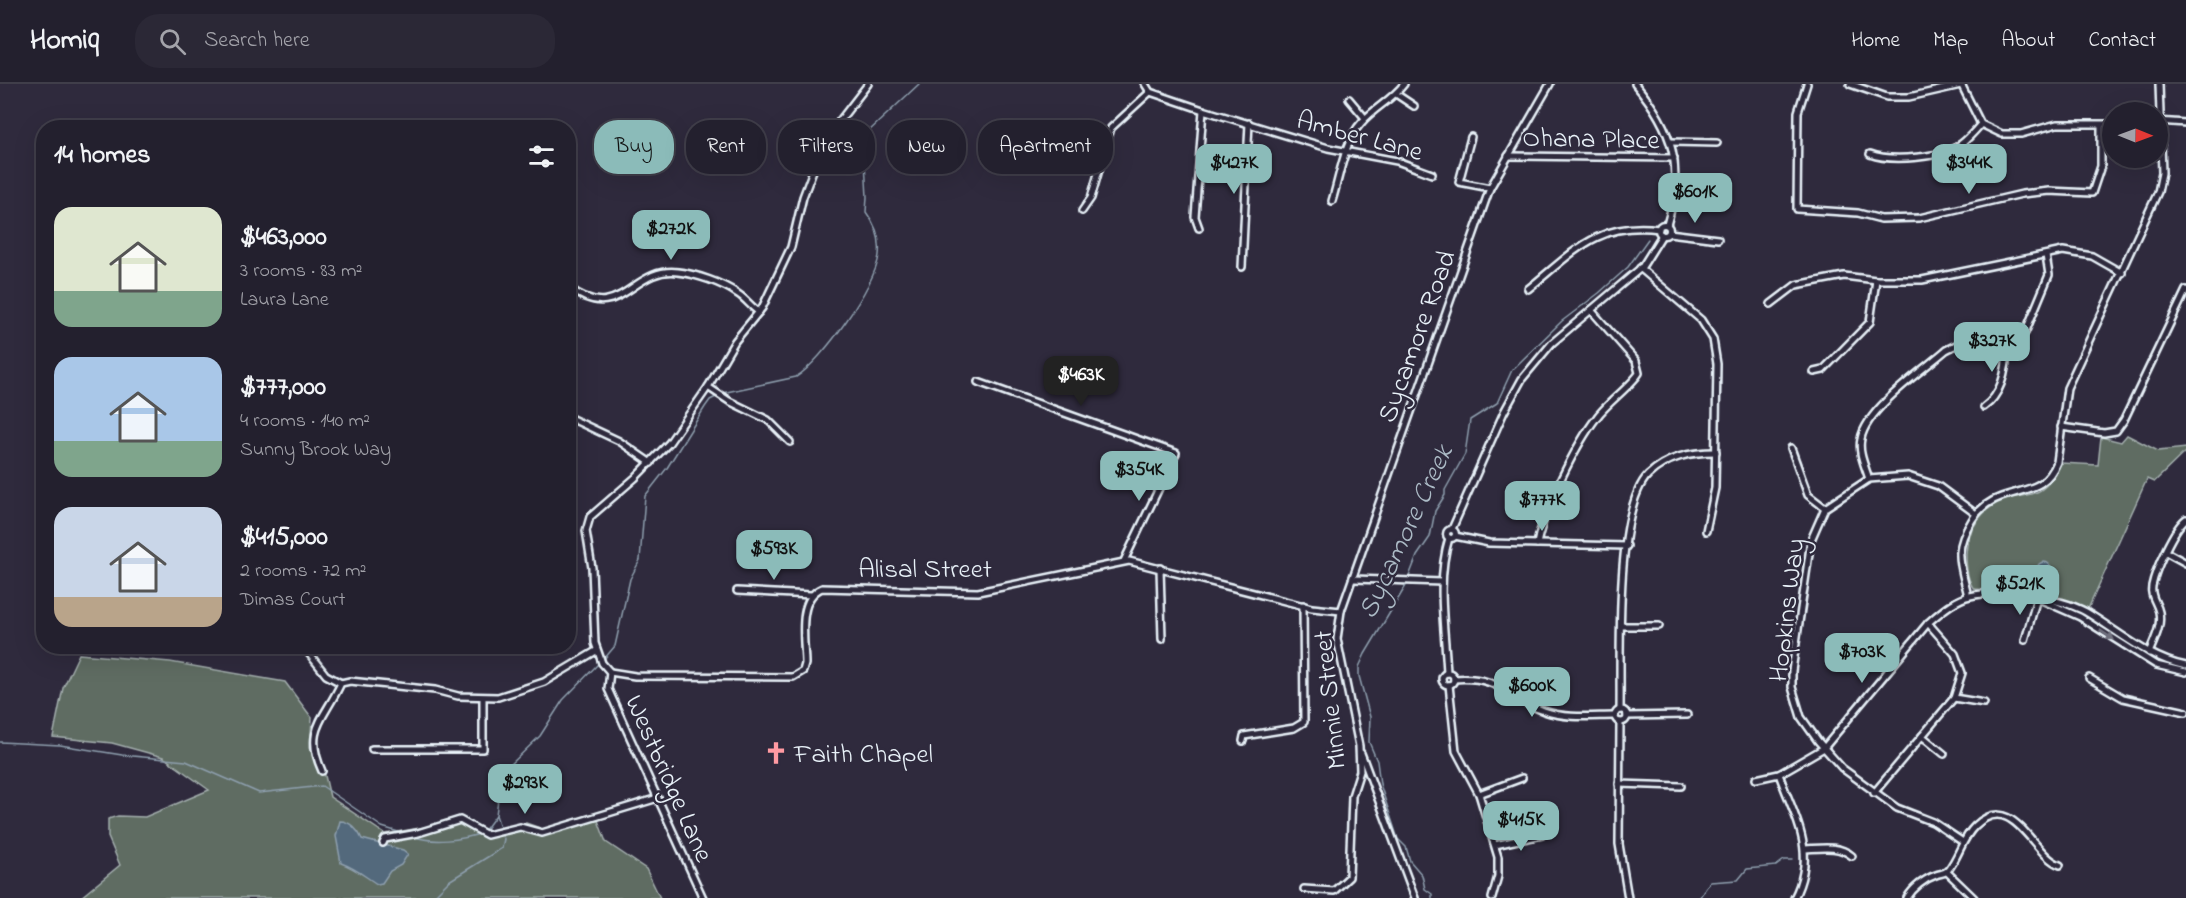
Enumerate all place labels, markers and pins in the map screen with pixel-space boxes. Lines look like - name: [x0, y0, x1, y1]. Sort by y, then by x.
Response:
- pin: $427K: [1192, 144, 1276, 195]
- pin: $344K: [1927, 144, 2011, 195]
- pin: $601K: [1653, 173, 1737, 224]
- pin: $272K: [629, 210, 713, 261]
- pin: $327K: [1950, 322, 2034, 373]
- pin: $463K: [1039, 356, 1123, 407]
- pin: $354K: [1097, 451, 1181, 502]
- pin: $777K: [1500, 481, 1584, 532]
- pin: $593K: [732, 530, 816, 581]
- pin: $521K: [1978, 565, 2062, 616]
- pin: $703K: [1820, 633, 1904, 684]
- pin: $600K: [1490, 667, 1574, 718]
- place label: Faith Chapel: [793, 736, 933, 775]
- church icon: Faith Chapel: [763, 740, 789, 766]
- pin: $293K: [483, 764, 567, 815]
- pin: $415K: [1479, 801, 1563, 852]

